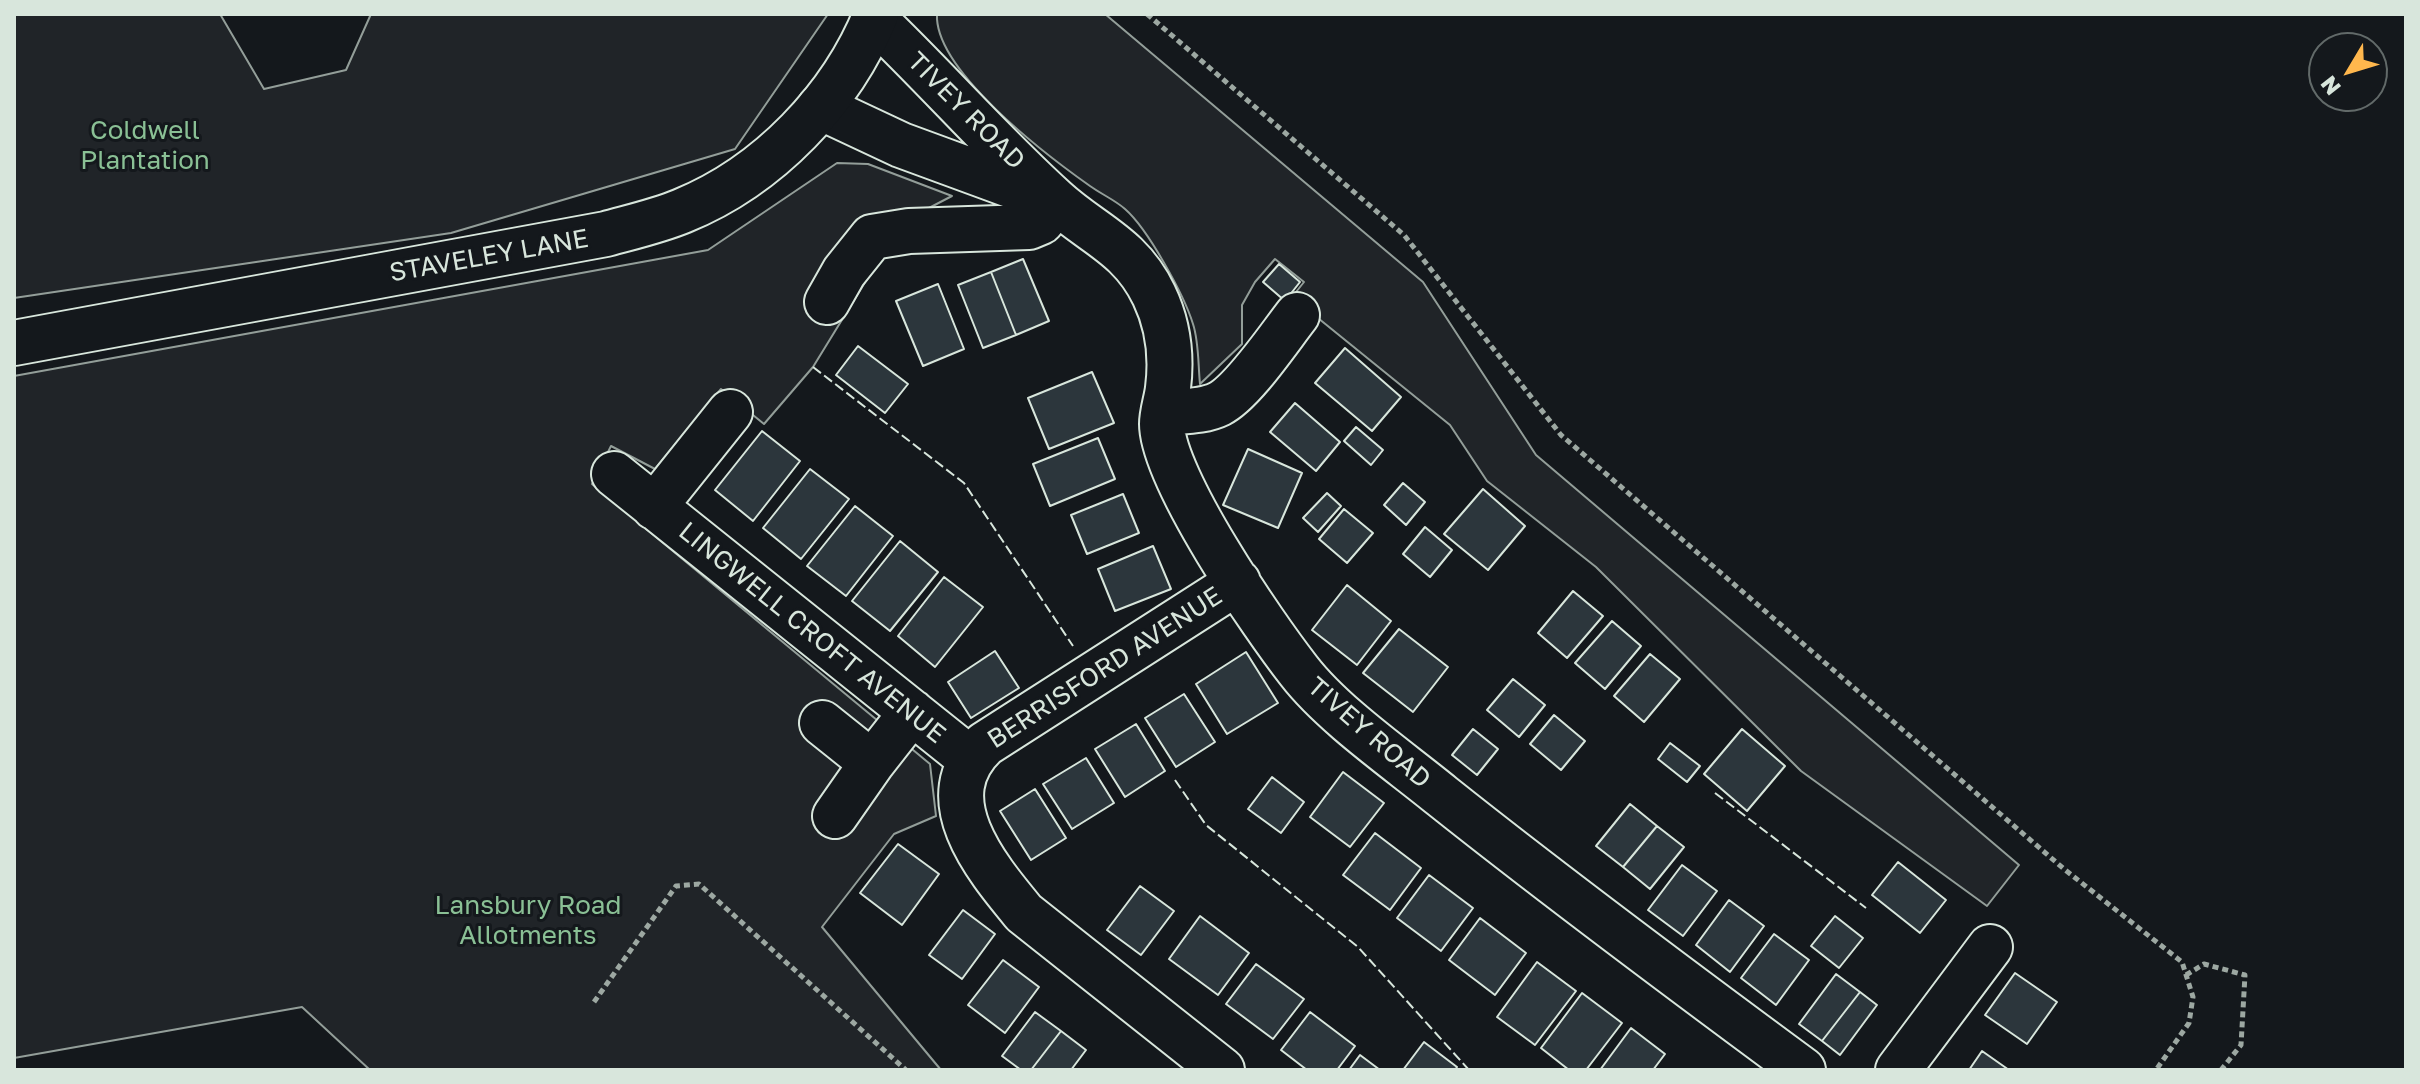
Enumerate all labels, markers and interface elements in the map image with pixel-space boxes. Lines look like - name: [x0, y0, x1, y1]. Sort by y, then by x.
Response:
- north arrow: [2308, 32, 2388, 112]
- street label: TIVEY ROAD: [901, 46, 1031, 176]
- text: N: [2314, 71, 2346, 101]
- park label: Coldwell Plantation: [80, 115, 210, 176]
- street label: STAVELEY LANE: [387, 223, 591, 289]
- street label: LINGWELL CROFT AVENUE: [672, 516, 952, 750]
- street label: BERRISFORD AVENUE: [982, 580, 1228, 756]
- street label: TIVEY ROAD: [1301, 671, 1437, 795]
- park label: Lansbury Road Allotments: [435, 890, 621, 952]

